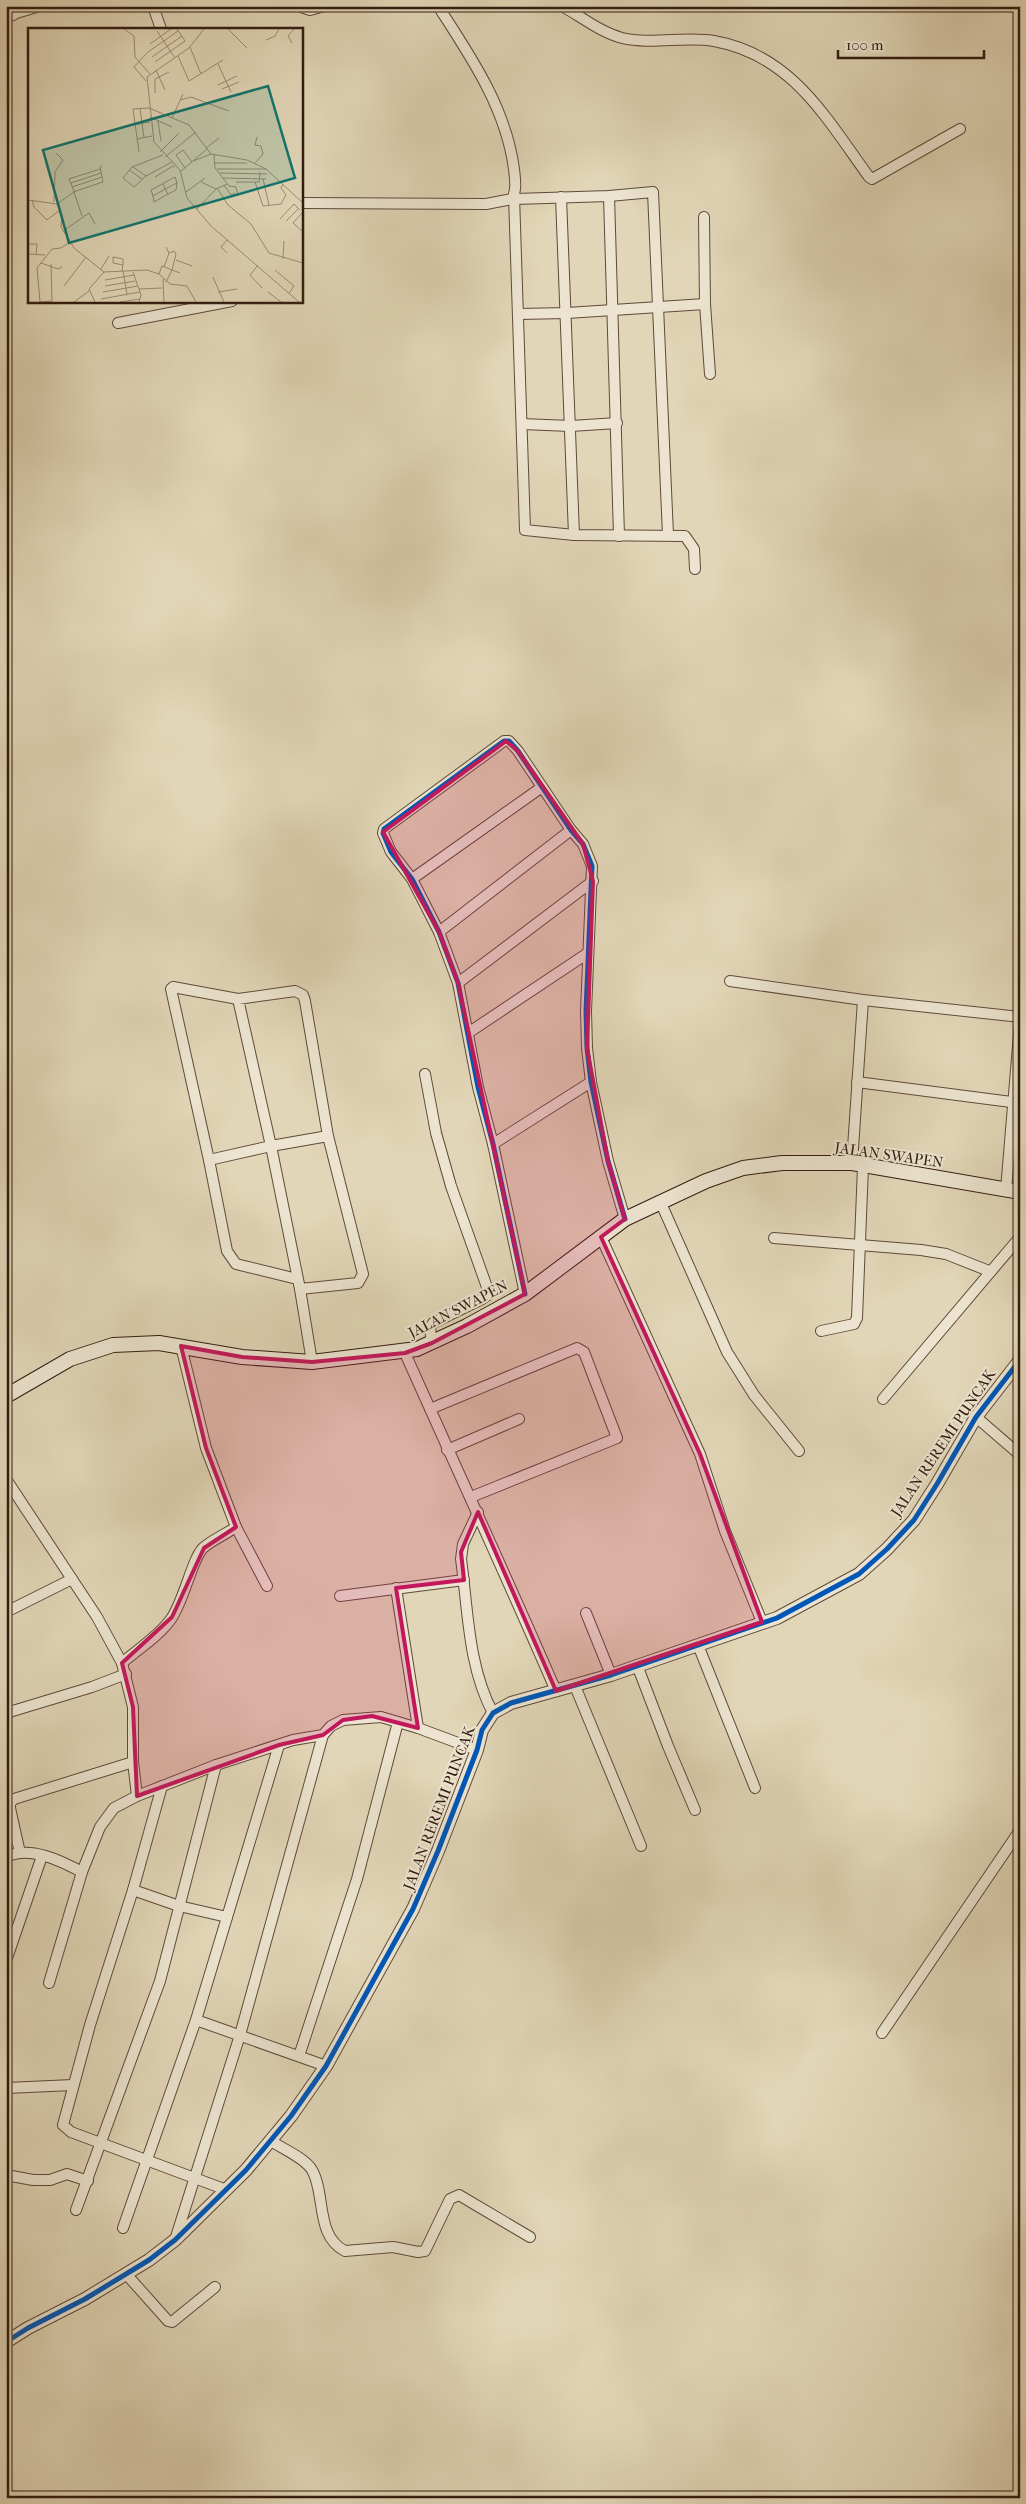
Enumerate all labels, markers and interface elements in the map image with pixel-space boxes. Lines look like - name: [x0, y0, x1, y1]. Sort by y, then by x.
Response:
- inset map: [28, 28, 302, 302]
- scale bar: [838, 28, 985, 60]
- text: 100 m: [846, 36, 884, 54]
- street label: JALAN SWAPEN: [832, 1138, 945, 1172]
- street label: JALAN SWAPEN: [404, 1276, 511, 1342]
- street label: JALAN REREMI PUNCAK: [886, 1365, 1000, 1521]
- street label: JALAN REREMI PUNCAK: [399, 1722, 479, 1894]

